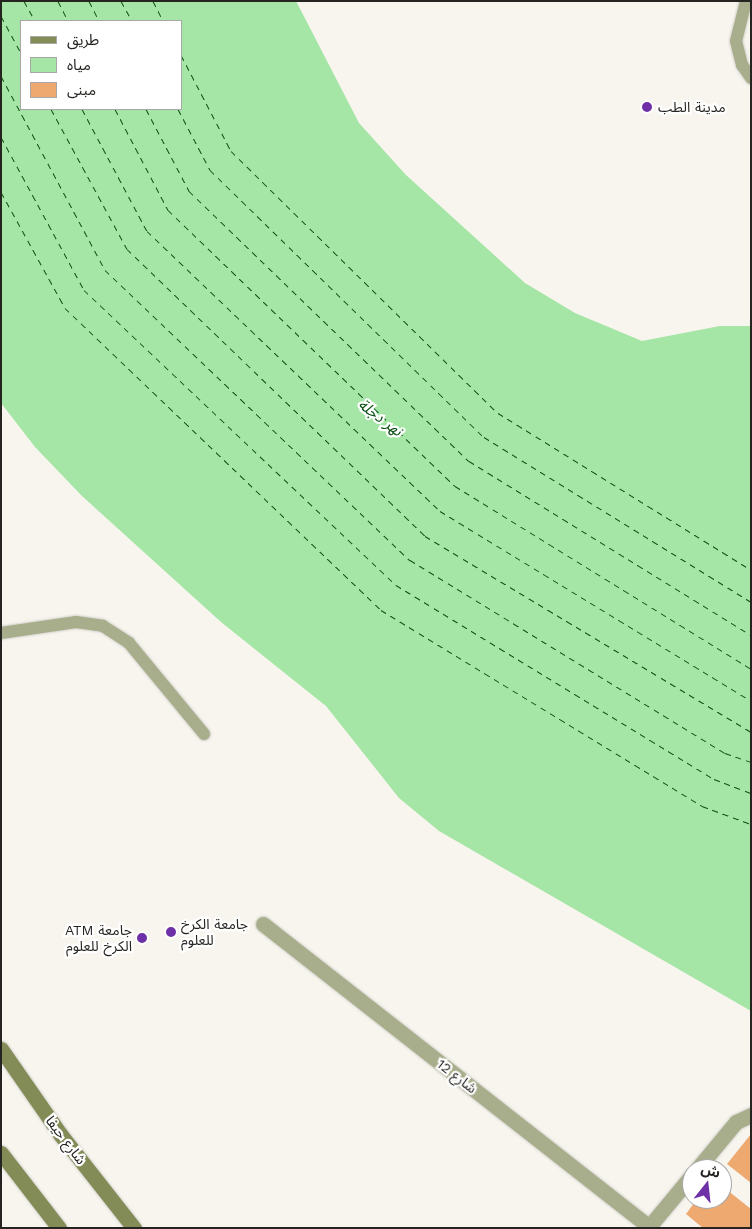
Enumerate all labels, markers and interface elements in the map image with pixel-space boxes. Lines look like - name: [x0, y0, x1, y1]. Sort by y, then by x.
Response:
- legend: [20, 20, 182, 110]
- text: طريق: [67, 31, 99, 49]
- text: مياه: [67, 56, 91, 74]
- text: مبنى: [67, 81, 96, 99]
- place label: مدينة الطب: [658, 99, 726, 115]
- marker: مدينة الطب: [640, 100, 654, 114]
- water label: نهر دجلة: [354, 396, 406, 440]
- place label: جامعة الكرخ للعلوم: [181, 916, 248, 949]
- place label: ATM جامعة الكرخ للعلوم: [65, 922, 132, 954]
- marker: جامعة الكرخ للعلوم: [165, 926, 177, 938]
- marker: ATM جامعة الكرخ للعلوم: [136, 932, 148, 944]
- street label: شارع 12: [434, 1055, 480, 1097]
- street label: شارع حيفا: [42, 1112, 90, 1168]
- north arrow: [682, 1159, 732, 1209]
- text: ش: [699, 1160, 722, 1181]

